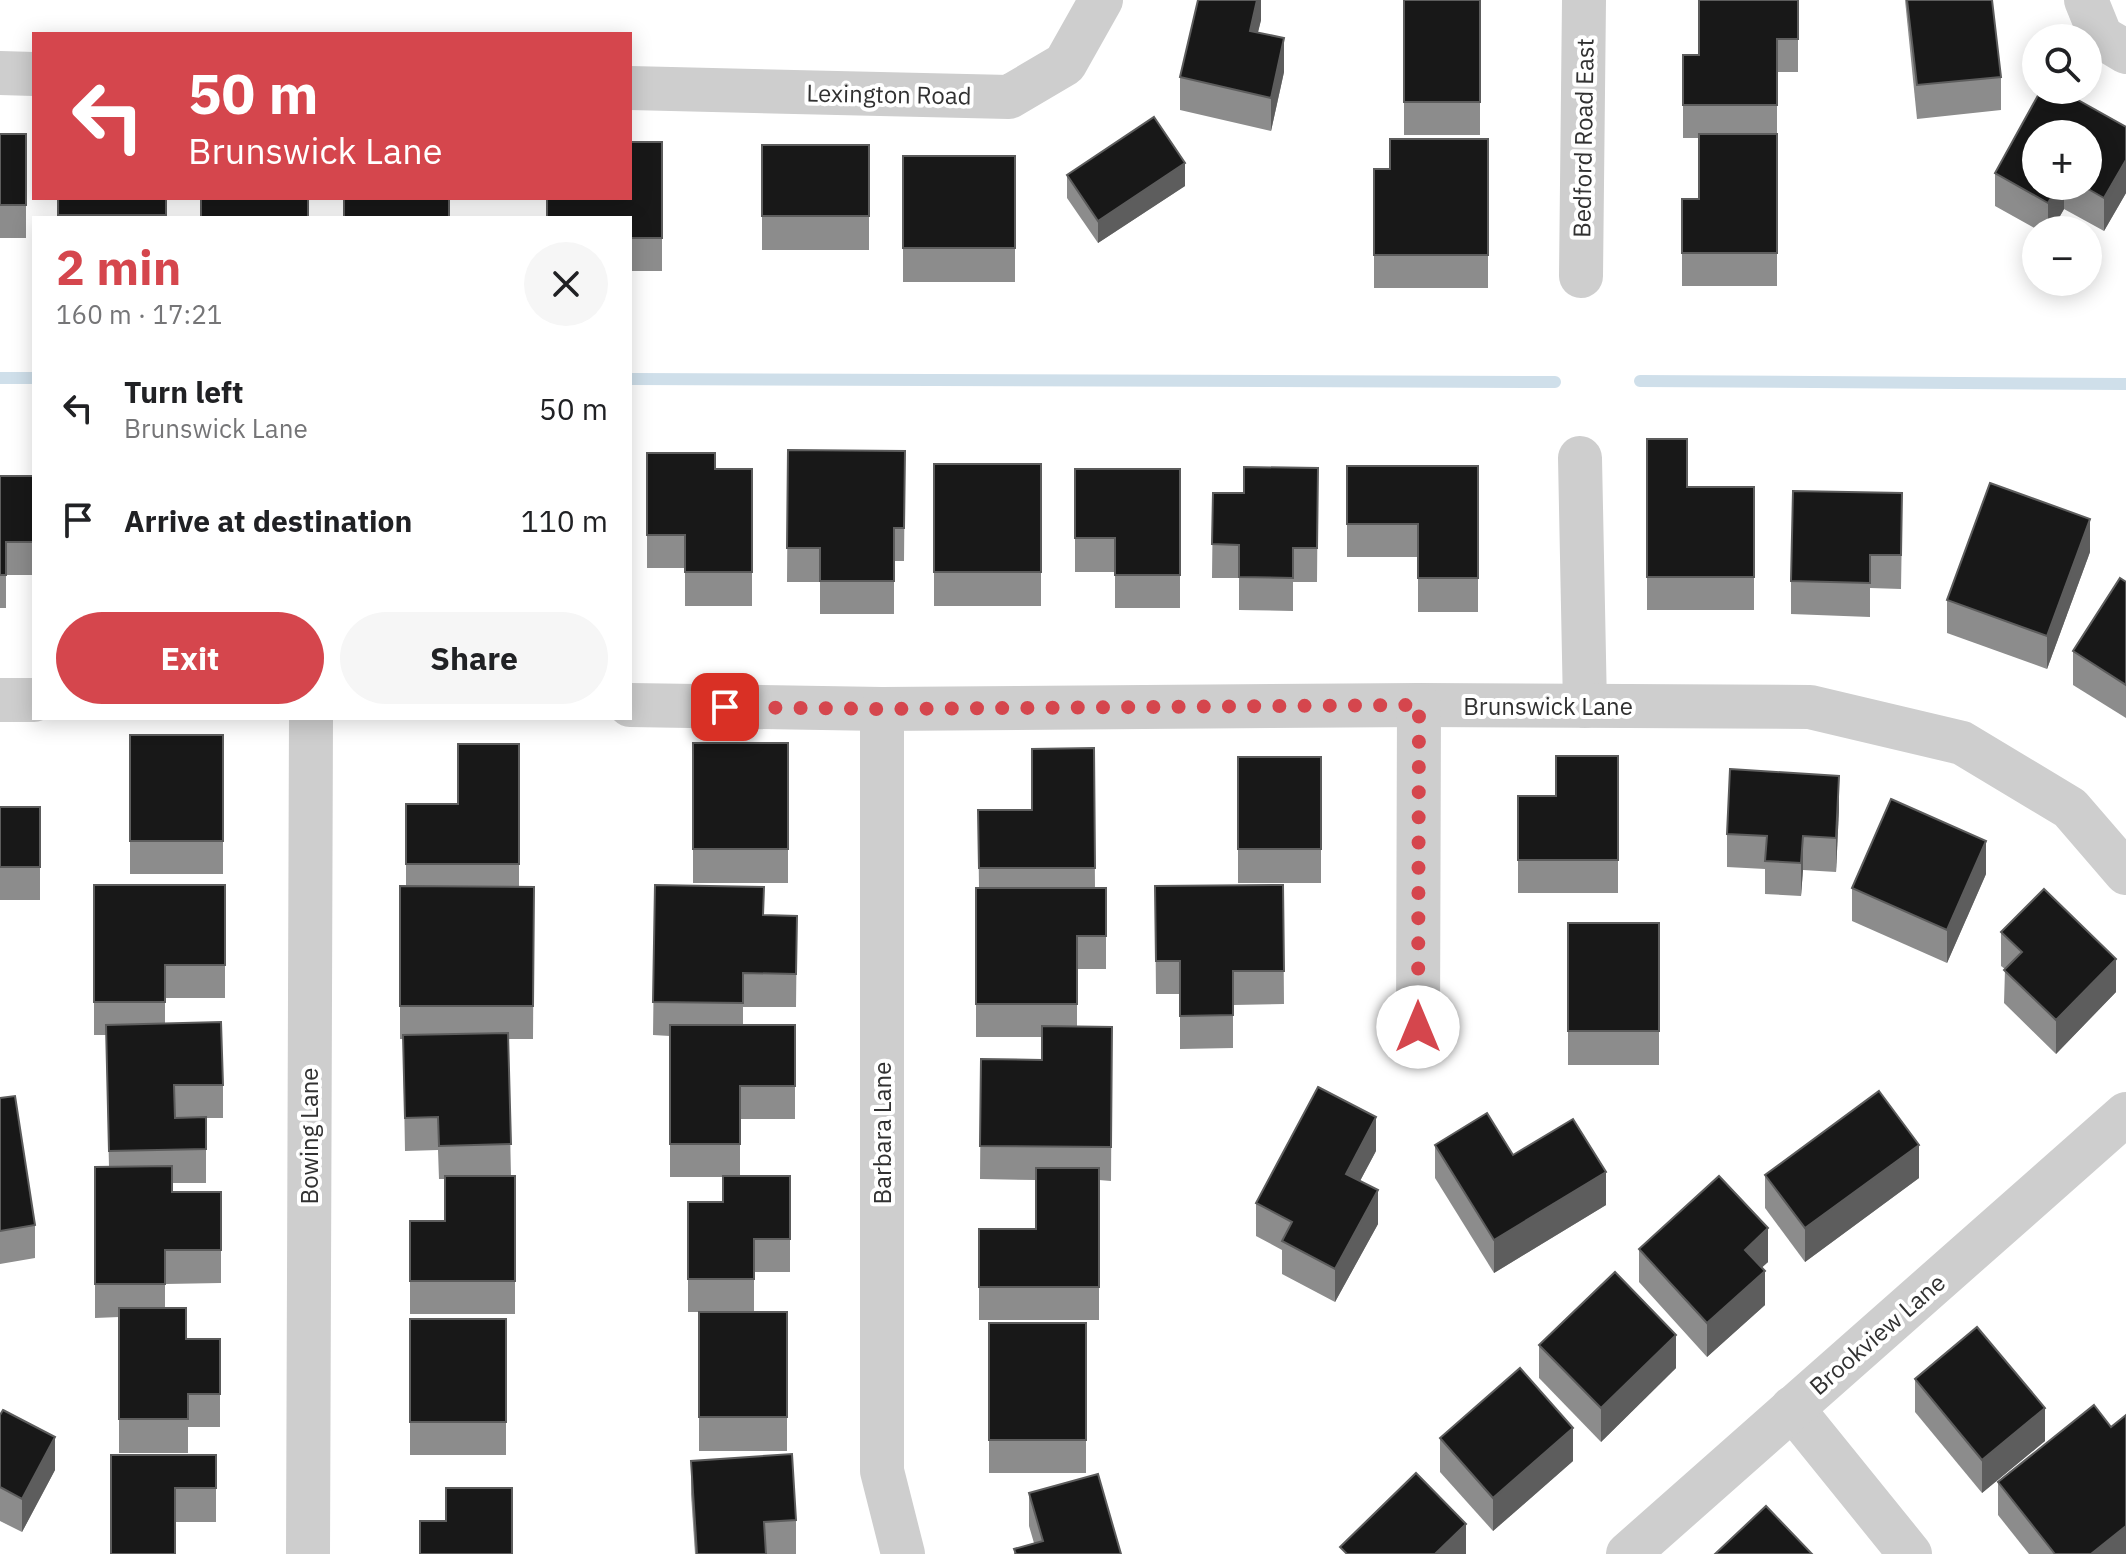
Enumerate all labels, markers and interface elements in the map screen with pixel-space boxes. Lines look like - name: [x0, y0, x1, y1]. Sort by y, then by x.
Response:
- map controls: [2022, 24, 2102, 296]
- button: search: [2022, 24, 2102, 104]
- street label: Bedford Road East: [1565, 38, 1601, 238]
- text: 50 m: [188, 57, 318, 129]
- icon: left: [56, 64, 160, 168]
- street label: Lexington Road: [806, 77, 972, 111]
- button: +: [2022, 120, 2102, 200]
- text: Brunswick Lane: [188, 127, 442, 174]
- button: −: [2022, 216, 2102, 296]
- text: 2 min: [56, 236, 181, 298]
- button: close: [524, 242, 608, 326]
- text: 160 m · 17:21: [56, 297, 222, 331]
- text: Turn left: [124, 372, 243, 411]
- icon: left: [56, 386, 100, 430]
- text: 50 m: [539, 389, 608, 428]
- text: Brunswick Lane: [124, 411, 308, 445]
- icon: arrive: [56, 498, 100, 542]
- text: Arrive at destination: [124, 501, 412, 540]
- text: 110 m: [521, 501, 608, 540]
- button: Exit: [56, 612, 324, 704]
- button: Share: [340, 612, 608, 704]
- pin: [691, 673, 759, 741]
- icon: arrive: [703, 685, 747, 729]
- street label: Brunswick Lane: [1463, 690, 1633, 722]
- position arrow: [1376, 985, 1460, 1069]
- street label: Barbara Lane: [866, 1062, 898, 1204]
- street label: Bowing Lane: [293, 1067, 325, 1205]
- street label: Brookview Lane: [1802, 1266, 1952, 1402]

